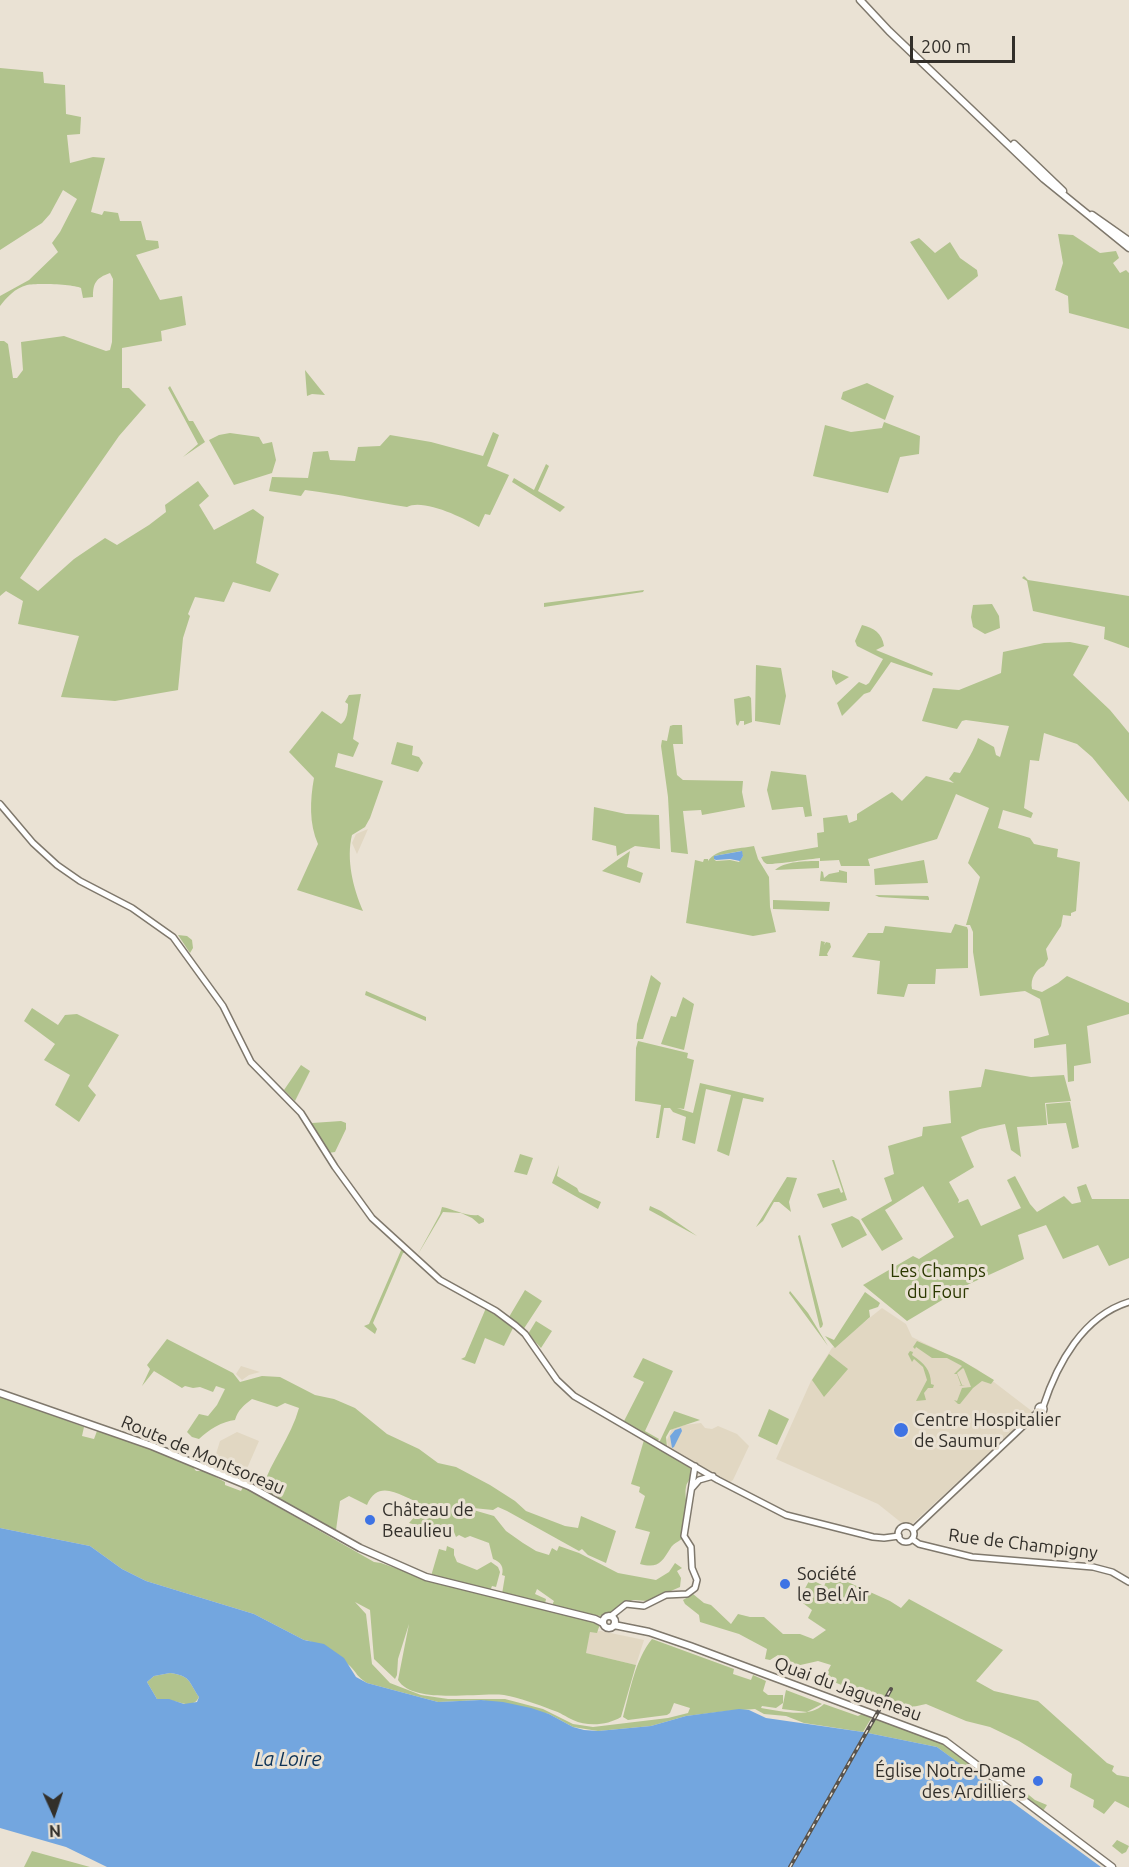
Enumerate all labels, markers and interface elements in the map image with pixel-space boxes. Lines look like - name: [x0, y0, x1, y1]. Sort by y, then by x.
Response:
- scale bar: [913, 24, 1018, 62]
- text: 200 m: [921, 36, 971, 56]
- park label: Les Champs du Four: [890, 1260, 986, 1302]
- place label: Centre Hospitalier de Saumur: [914, 1409, 1061, 1452]
- street label: Route de Montsoreau: [118, 1411, 288, 1499]
- marker: Centre Hospitalier de Saumur: [892, 1421, 910, 1439]
- place label: Château de Beaulieu: [382, 1499, 474, 1541]
- marker: Château de Beaulieu: [363, 1513, 377, 1527]
- street label: Rue de Champigny: [947, 1524, 1099, 1564]
- place label: Société le Bel Air: [797, 1563, 869, 1606]
- marker: Société le Bel Air: [778, 1577, 792, 1591]
- street label: Quai du Jagueneau: [771, 1652, 925, 1726]
- water label: La Loire: [254, 1747, 322, 1771]
- place label: Église Notre-Dame des Ardilliers: [875, 1760, 1026, 1802]
- marker: Église Notre-Dame des Ardilliers: [1031, 1774, 1045, 1788]
- north arrow: [24, 1783, 84, 1843]
- text: N: [49, 1822, 61, 1840]

